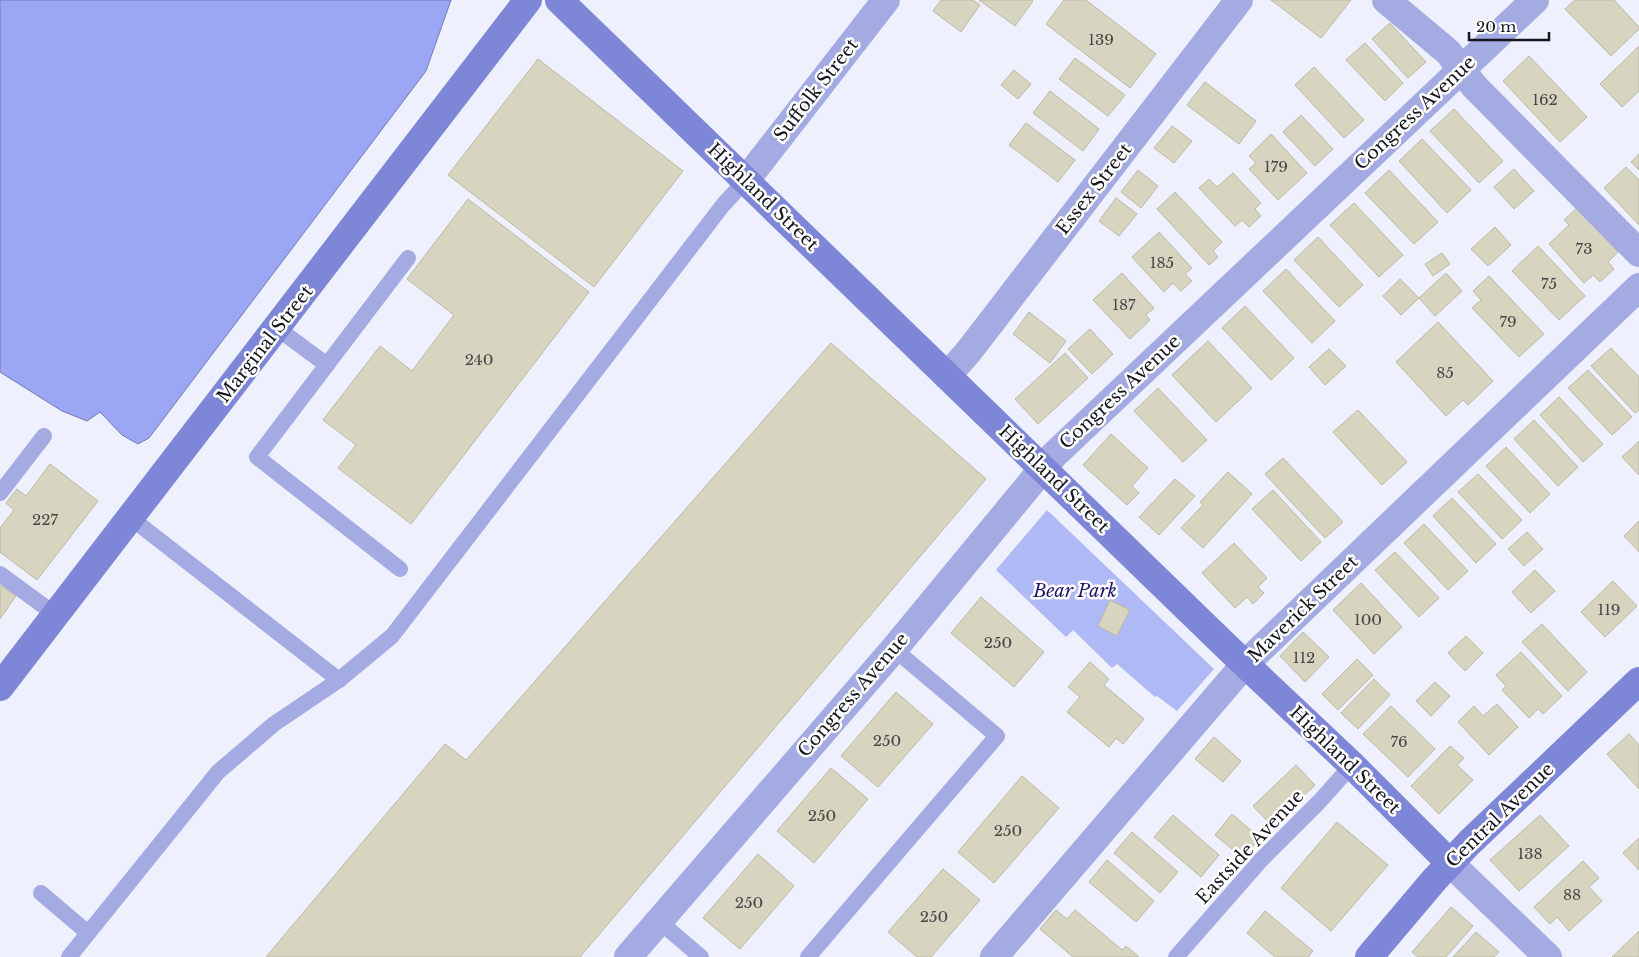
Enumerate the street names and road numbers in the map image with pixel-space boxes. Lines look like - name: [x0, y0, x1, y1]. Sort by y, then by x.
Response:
- street label: Suffolk Street: [769, 34, 863, 146]
- street label: Congress Avenue: [1350, 51, 1480, 175]
- street label: Highland Street: [703, 139, 823, 256]
- street label: Essex Street: [1052, 139, 1137, 239]
- street label: Marginal Street: [212, 281, 318, 407]
- street label: Congress Avenue: [1055, 330, 1185, 454]
- street label: Highland Street: [994, 421, 1114, 538]
- street label: Maverick Street: [1243, 551, 1363, 667]
- street label: Congress Avenue: [793, 628, 913, 762]
- street label: Highland Street: [1285, 702, 1405, 819]
- street label: Central Avenue: [1442, 758, 1558, 872]
- street label: Eastside Avenue: [1192, 785, 1308, 909]

